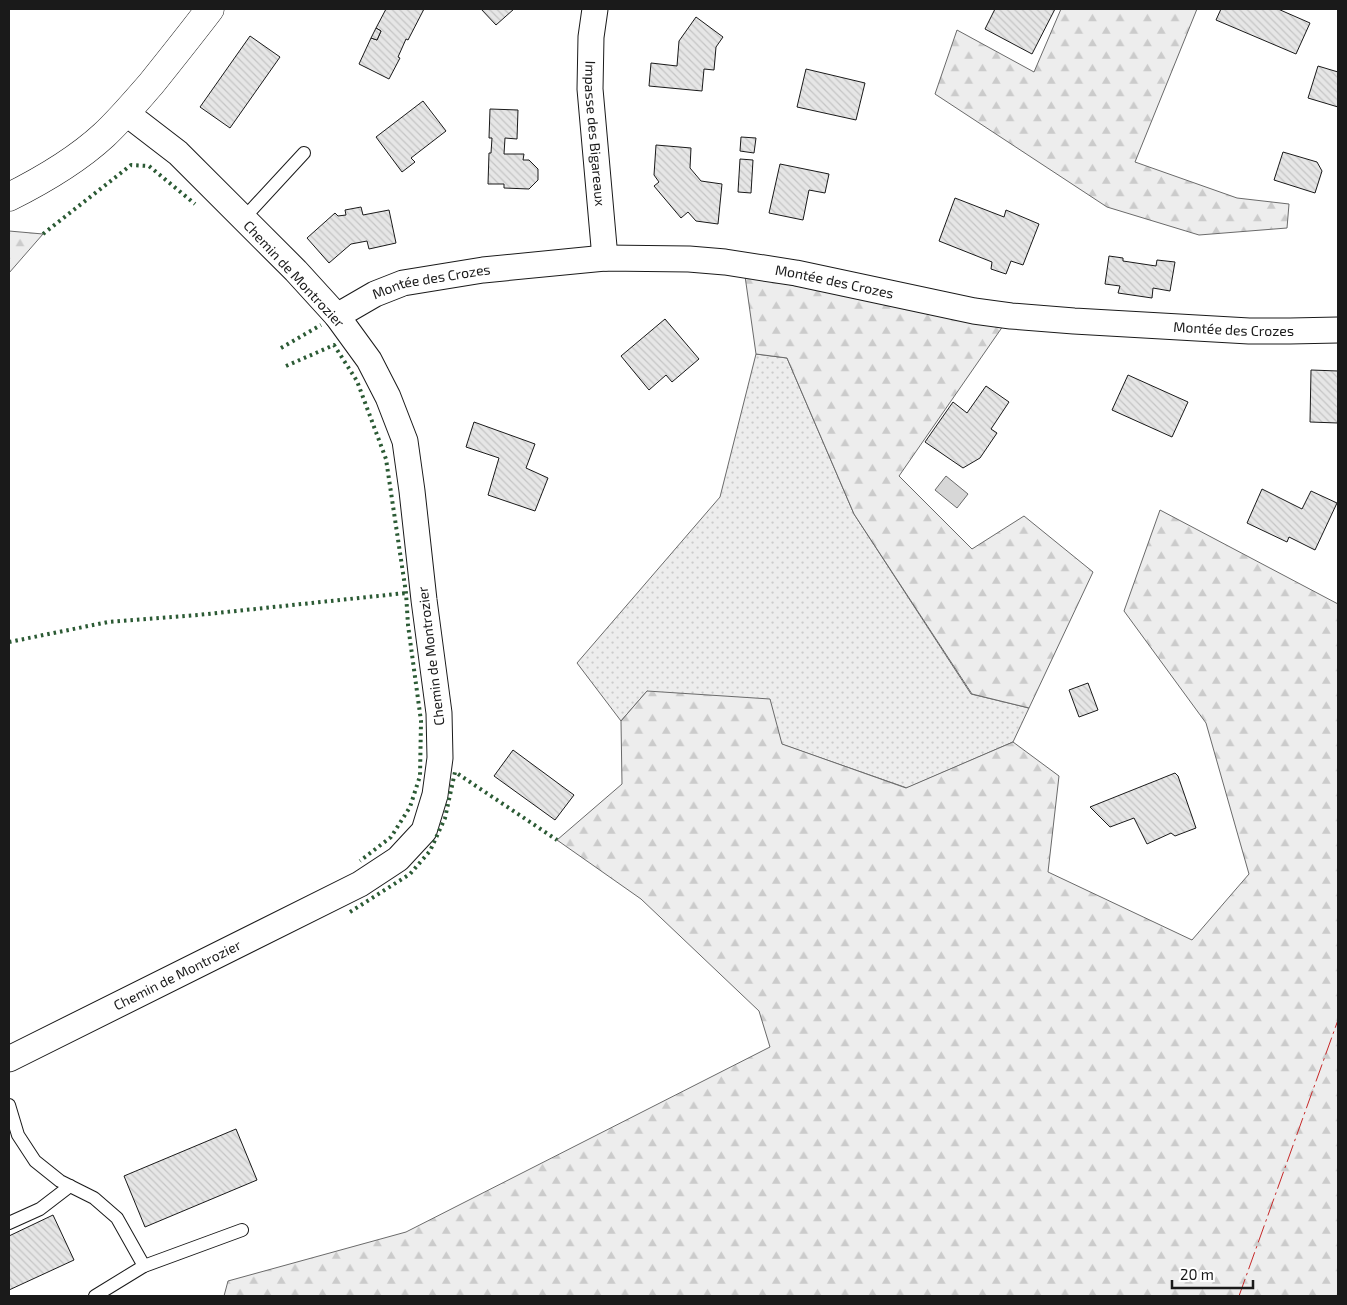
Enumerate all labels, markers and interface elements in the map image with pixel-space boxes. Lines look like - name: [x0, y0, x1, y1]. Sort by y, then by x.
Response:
- street label: Impasse des Bigareaux: [582, 60, 609, 208]
- street label: Chemin de Montrozier: [240, 217, 349, 331]
- street label: Montée des Crozes: [370, 260, 491, 302]
- street label: Montée des Crozes: [774, 261, 896, 302]
- street label: Montée des Crozes: [1173, 318, 1294, 339]
- street label: Chemin de Montrozier: [413, 585, 447, 727]
- street label: Chemin de Montrozier: [110, 936, 244, 1014]
- scale bar: [1172, 1258, 1253, 1290]
- text: 20 m: [1180, 1265, 1214, 1283]

